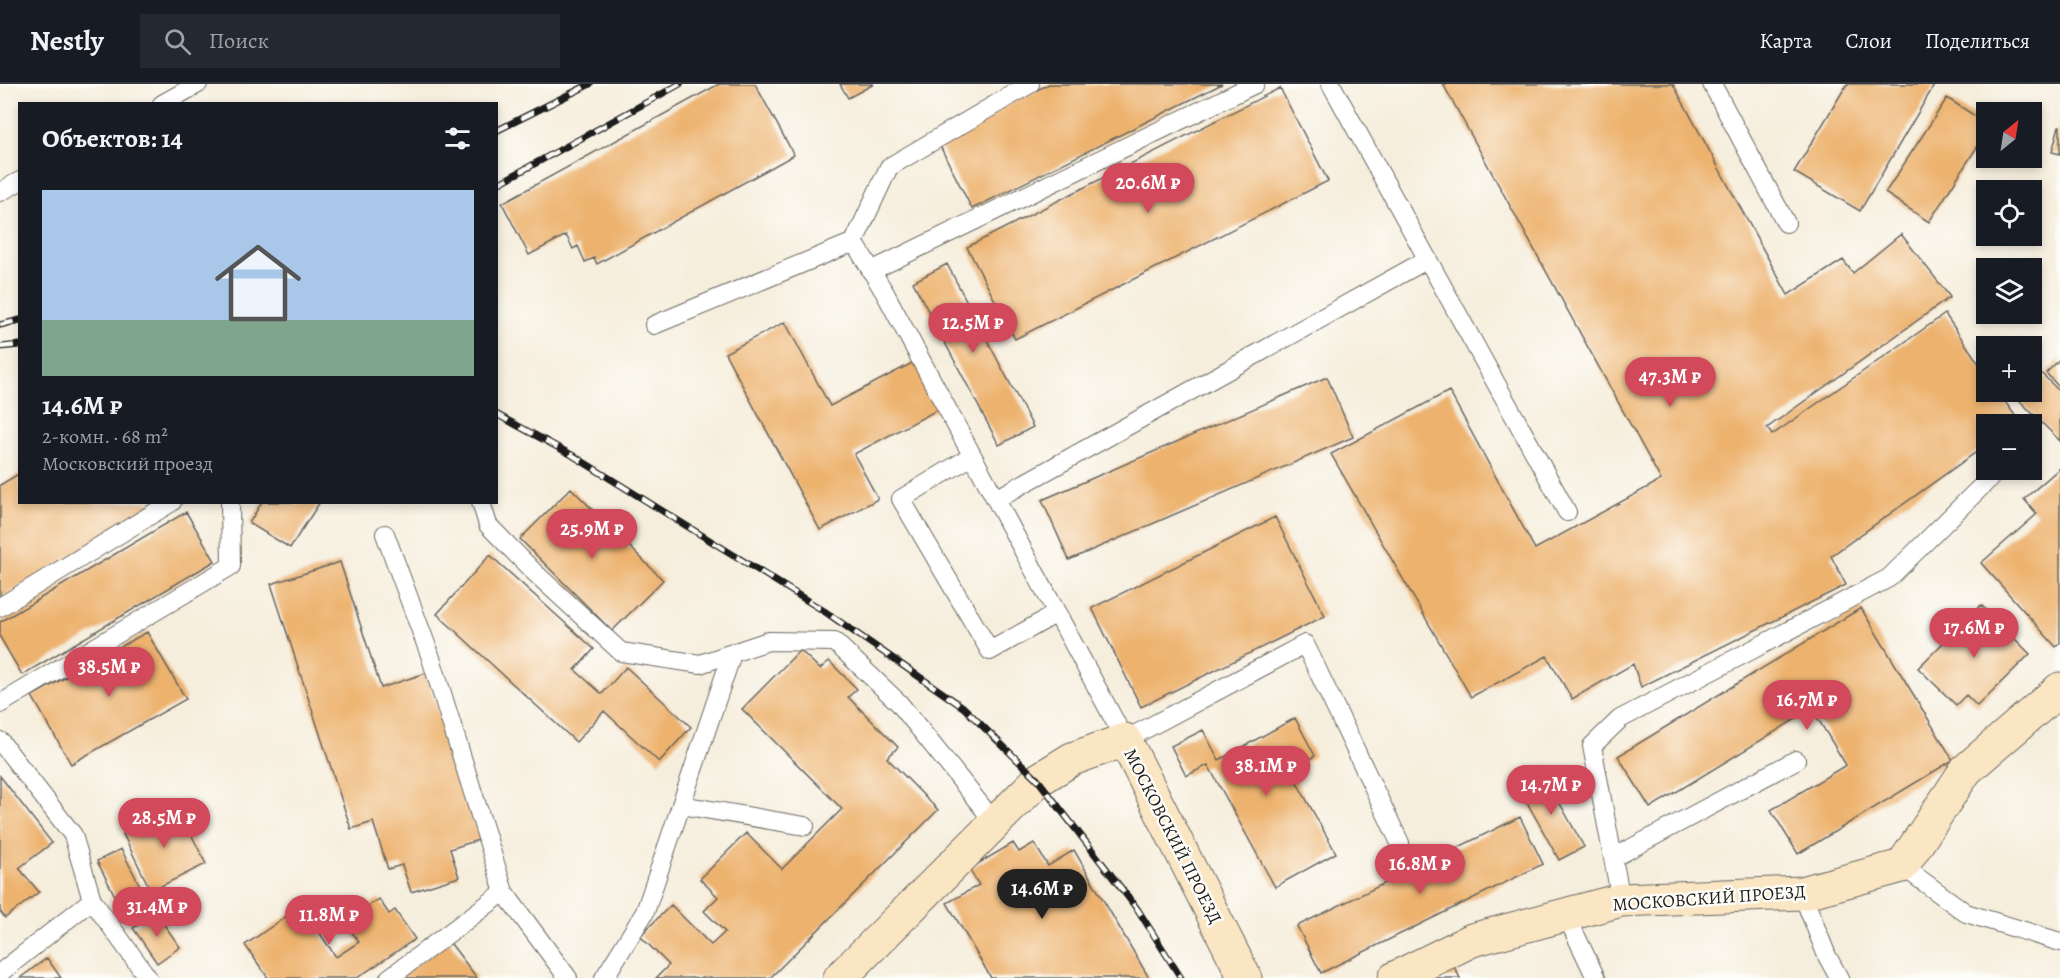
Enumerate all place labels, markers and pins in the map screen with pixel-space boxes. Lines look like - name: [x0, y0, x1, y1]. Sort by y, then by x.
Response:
- pin: 20.6M ₽: [1093, 163, 1203, 214]
- pin: 12.5M ₽: [918, 303, 1028, 354]
- pin: 47.3M ₽: [1615, 357, 1725, 408]
- pin: 25.9M ₽: [537, 509, 647, 560]
- pin: 17.6M ₽: [1919, 608, 2029, 659]
- pin: 38.5M ₽: [54, 647, 164, 698]
- pin: 16.7M ₽: [1752, 680, 1862, 731]
- pin: 38.1M ₽: [1211, 746, 1321, 797]
- pin: 14.7M ₽: [1496, 765, 1606, 816]
- pin: 28.5M ₽: [109, 798, 219, 849]
- pin: 16.8M ₽: [1365, 844, 1475, 895]
- pin: 14.6M ₽: [987, 869, 1097, 920]
- pin: 31.4M ₽: [102, 887, 212, 938]
- pin: 11.8M ₽: [274, 895, 384, 946]

